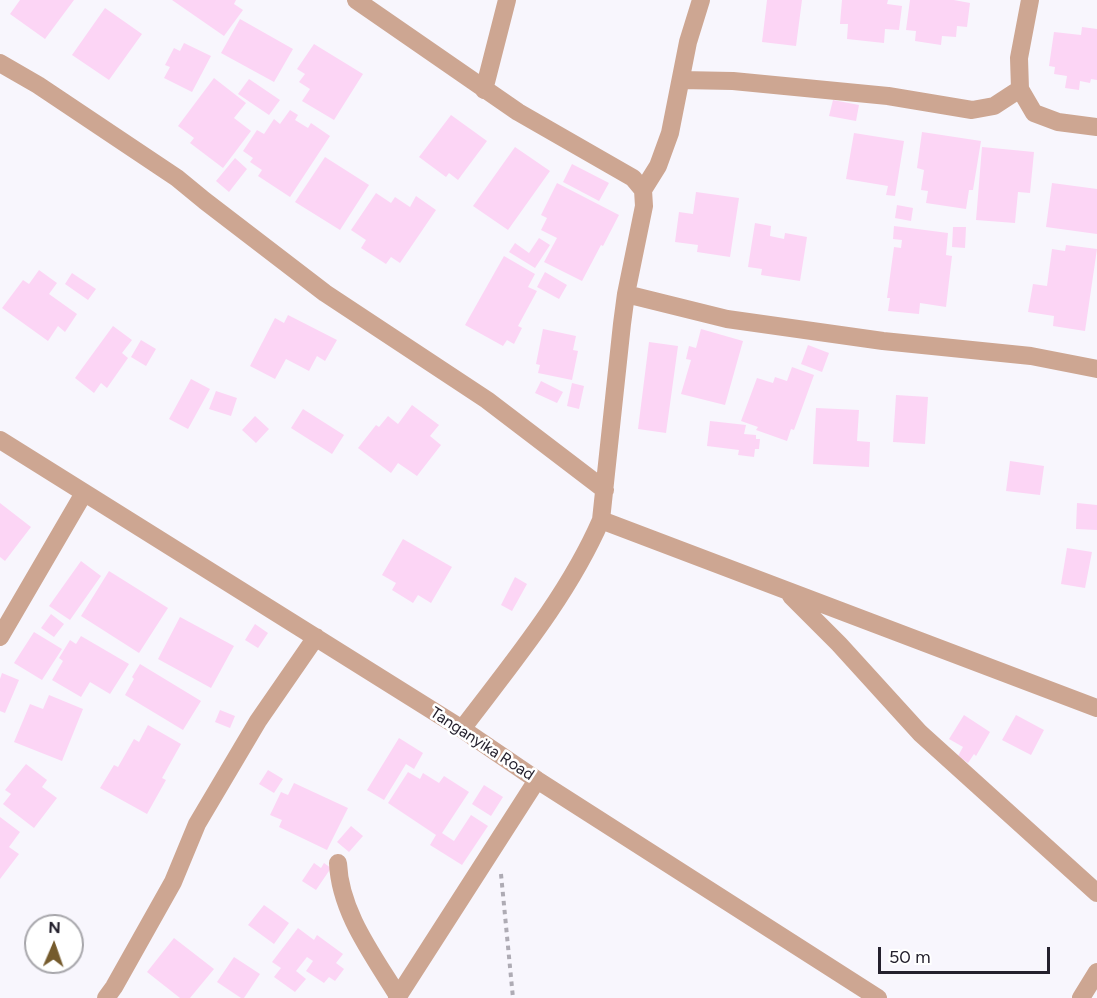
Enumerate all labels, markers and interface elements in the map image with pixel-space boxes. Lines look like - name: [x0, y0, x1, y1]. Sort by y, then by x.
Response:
- street label: Tanganyika Road: [426, 703, 538, 785]
- north arrow: [24, 914, 84, 974]
- text: N: [48, 918, 61, 937]
- scale bar: [881, 935, 1054, 973]
- text: 50 m: [889, 946, 931, 968]

